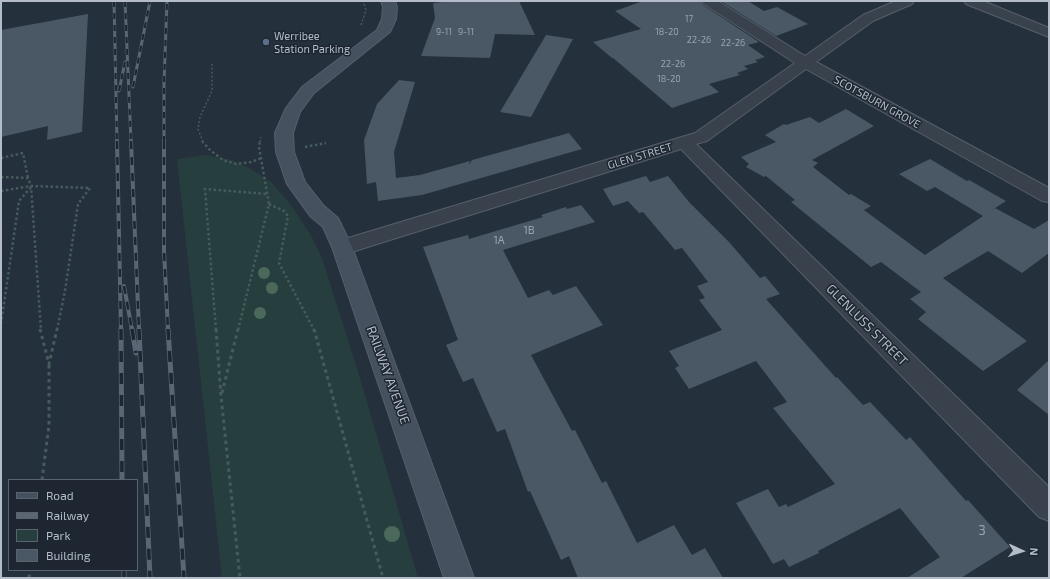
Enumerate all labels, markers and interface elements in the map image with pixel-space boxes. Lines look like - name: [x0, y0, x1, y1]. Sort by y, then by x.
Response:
- house number: 17: [685, 14, 693, 24]
- house number: 9-11: [436, 27, 452, 37]
- house number: 9-11: [458, 27, 474, 37]
- house number: 18-20: [655, 27, 679, 37]
- place label: Werribee Station Parking: [274, 29, 350, 55]
- house number: 22-26: [687, 35, 711, 45]
- marker: Werribee Station Parking: [261, 37, 271, 47]
- house number: 22-26: [721, 38, 745, 48]
- house number: 22-26: [661, 59, 685, 69]
- street label: SCOTSBURN GROVE: [831, 73, 923, 131]
- house number: 18-20: [657, 74, 681, 84]
- street label: GLEN STREET: [606, 140, 674, 172]
- house number: 1B: [523, 223, 535, 237]
- house number: 1A: [493, 233, 505, 247]
- street label: GLENLUSS STREET: [823, 281, 911, 369]
- street label: RAILWAY AVENUE: [363, 324, 413, 426]
- legend: [8, 479, 138, 571]
- text: Road: [46, 488, 74, 502]
- text: Railway: [46, 508, 89, 522]
- house number: 3: [978, 523, 986, 539]
- text: Park: [46, 528, 71, 542]
- north arrow: [1002, 531, 1042, 571]
- text: N: [1028, 547, 1041, 556]
- text: Building: [46, 548, 90, 562]

